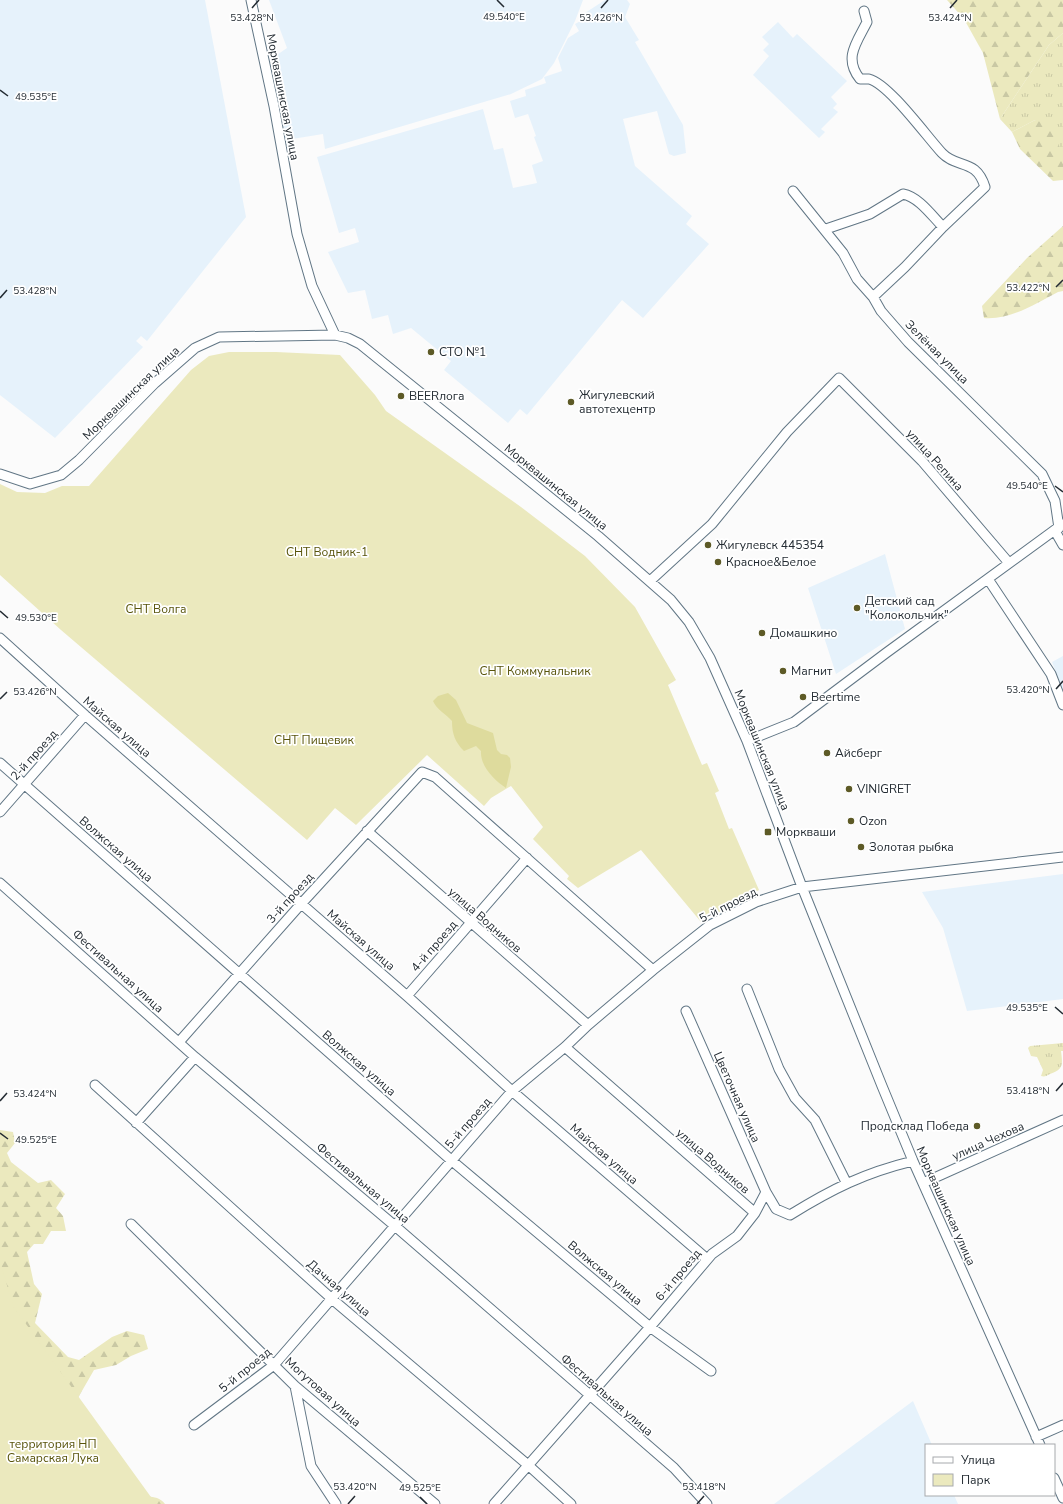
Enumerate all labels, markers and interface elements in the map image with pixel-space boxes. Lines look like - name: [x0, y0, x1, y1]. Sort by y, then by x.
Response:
- text: 49.540°E: [483, 10, 525, 24]
- text: 53.428°N: [230, 11, 274, 25]
- text: 53.426°N: [579, 11, 623, 25]
- text: 53.424°N: [928, 11, 972, 25]
- street label: Морквашинская улица: [263, 32, 303, 162]
- text: 49.535°E: [15, 90, 57, 104]
- text: 53.422°N: [1006, 281, 1050, 295]
- text: 53.428°N: [13, 284, 57, 298]
- street label: Зелёная улица: [902, 317, 972, 387]
- street label: Морквашинская улица: [79, 343, 183, 443]
- place label: СТО №1: [439, 344, 486, 360]
- marker: СТО №1: [426, 347, 436, 357]
- place label: Жигулевский автотехцентр: [579, 387, 656, 417]
- place label: BEERлога: [409, 388, 465, 404]
- marker: BEERлога: [396, 391, 406, 401]
- marker: Жигулевский автотехцентр: [566, 397, 576, 407]
- street label: улица Репина: [903, 426, 967, 494]
- street label: Морквашинская улица: [501, 440, 611, 534]
- text: 49.540°E: [1006, 479, 1048, 493]
- place label: Жигулевск 445354: [716, 537, 824, 553]
- marker: Жигулевск 445354: [703, 540, 713, 550]
- park label: СНТ Водник-1: [286, 544, 368, 560]
- place label: Красное&Белое: [726, 554, 816, 570]
- marker: Красное&Белое: [713, 557, 723, 567]
- place label: Детский сад "Колокольчик": [865, 593, 949, 623]
- park label: СНТ Волга: [126, 601, 186, 617]
- marker: Детский сад "Колокольчик": [852, 603, 862, 613]
- text: 49.530°E: [15, 611, 57, 625]
- place label: Домашкино: [770, 625, 837, 641]
- marker: Домашкино: [757, 628, 767, 638]
- park label: СНТ Коммунальник: [479, 663, 591, 679]
- place label: Магнит: [791, 663, 833, 679]
- marker: Магнит: [778, 666, 788, 676]
- text: 53.420°N: [1006, 683, 1050, 697]
- text: 53.426°N: [13, 685, 57, 699]
- street label: Морквашинская улица: [730, 687, 794, 813]
- place label: Beertime: [811, 689, 860, 705]
- marker: Beertime: [798, 692, 808, 702]
- street label: Майская улица: [80, 693, 154, 761]
- street label: 2-й проезд: [7, 726, 61, 784]
- park label: СНТ Пищевик: [274, 732, 355, 748]
- place label: Айсберг: [835, 745, 883, 761]
- marker: Айсберг: [822, 748, 832, 758]
- place label: VINIGRET: [856, 781, 912, 797]
- marker: VINIGRET: [844, 784, 854, 794]
- street label: Волжская улица: [76, 813, 156, 885]
- place label: Ozon: [859, 813, 887, 829]
- marker: Ozon: [846, 816, 856, 826]
- place label: Моркваши: [776, 824, 836, 840]
- marker: Моркваши: [763, 827, 773, 837]
- place label: Золотая рыбка: [869, 839, 954, 855]
- marker: Золотая рыбка: [856, 842, 866, 852]
- street label: 3-й проезд: [263, 869, 317, 927]
- street label: улица Водников: [445, 884, 525, 957]
- street label: 5-й проезд: [696, 884, 760, 926]
- street label: Майская улица: [324, 906, 398, 974]
- street label: 4-й проезд: [407, 917, 461, 975]
- street label: Фестивальная улица: [69, 926, 167, 1016]
- text: 49.535°E: [1006, 1001, 1048, 1015]
- street label: Волжская улица: [319, 1027, 399, 1099]
- street label: Цветочная улица: [710, 1049, 764, 1145]
- text: 53.418°N: [1006, 1084, 1050, 1098]
- text: 53.424°N: [13, 1087, 57, 1101]
- street label: 5-й проезд: [441, 1094, 495, 1152]
- place label: Продсклад Победа: [861, 1118, 969, 1134]
- street label: улица Чехова: [949, 1118, 1027, 1164]
- street label: Майская улица: [567, 1120, 641, 1188]
- marker: Продсклад Победа: [972, 1121, 982, 1131]
- street label: улица Водников: [673, 1125, 753, 1198]
- text: 49.525°E: [15, 1133, 57, 1147]
- street label: Фестивальная улица: [313, 1139, 413, 1227]
- street label: Морквашинская улица: [913, 1144, 979, 1268]
- street label: Волжская улица: [564, 1237, 646, 1309]
- street label: 6-й проезд: [652, 1246, 704, 1304]
- street label: Дачная улица: [304, 1256, 374, 1320]
- street label: 5-й проезд: [215, 1344, 275, 1396]
- street label: Фестивальная улица: [557, 1350, 657, 1440]
- street label: Могутовая улица: [282, 1354, 364, 1430]
- park label: территория НП Самарская Лука: [7, 1436, 99, 1466]
- legend: [925, 1444, 1055, 1496]
- text: Улица: [960, 1452, 995, 1468]
- text: Парк: [961, 1472, 991, 1488]
- text: 53.420°N: [333, 1480, 377, 1494]
- text: 53.418°N: [682, 1480, 726, 1494]
- text: 49.525°E: [399, 1481, 441, 1495]

